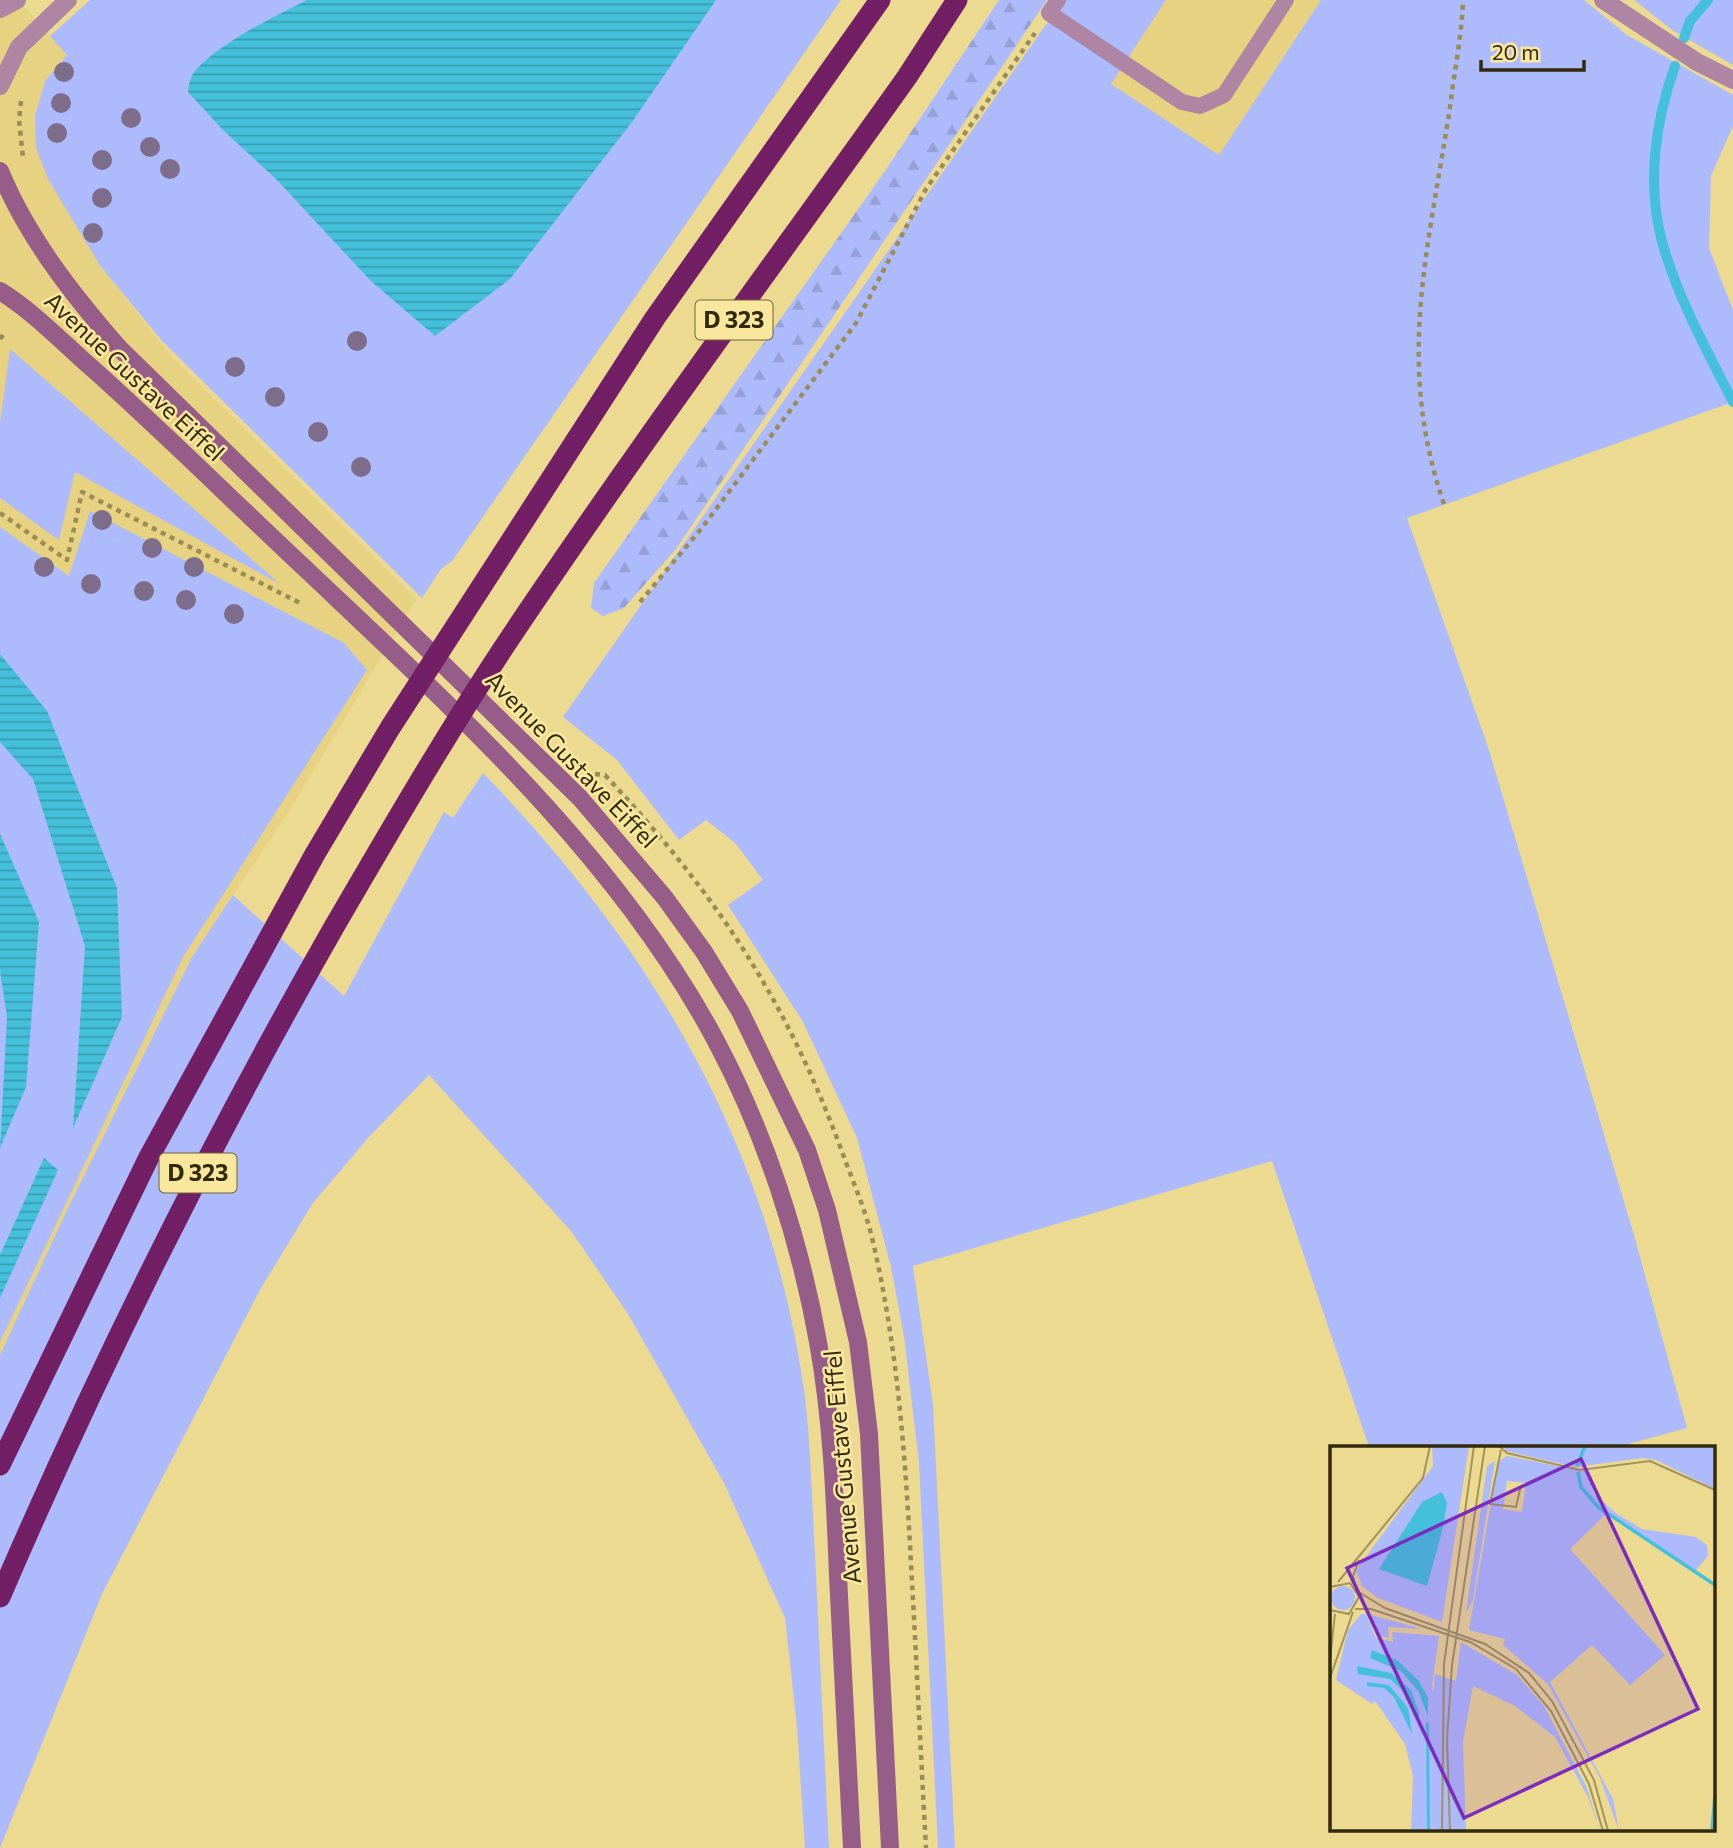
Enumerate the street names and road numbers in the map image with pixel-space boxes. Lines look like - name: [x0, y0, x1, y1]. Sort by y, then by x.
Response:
- street label: Avenue Gustave Eiffel: [39, 285, 231, 467]
- road number: D 323: [696, 300, 772, 340]
- street label: Avenue Gustave Eiffel: [480, 664, 664, 853]
- road number: D 323: [160, 1154, 236, 1192]
- street label: Avenue Gustave Eiffel: [817, 1349, 866, 1585]

